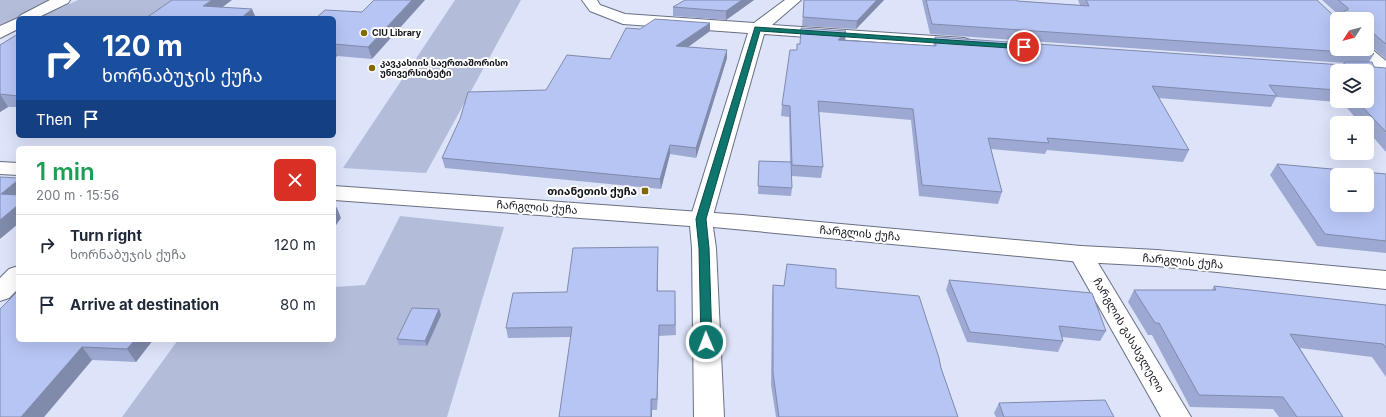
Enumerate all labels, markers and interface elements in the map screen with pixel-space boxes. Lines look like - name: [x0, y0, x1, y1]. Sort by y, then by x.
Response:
- north arrow: [1330, 12, 1374, 56]
- map controls: [1330, 12, 1374, 212]
- place label: CIU Library: [372, 27, 422, 38]
- marker: CIU Library: [359, 28, 369, 38]
- text: 120 m: [102, 29, 183, 63]
- pin: [1007, 30, 1041, 64]
- icon: right: [36, 32, 88, 84]
- icon: arrive: [1013, 36, 1035, 58]
- place label: კავკასიის საერთაშორისო უნივერსიტეტი: [380, 57, 508, 78]
- marker: კავკასიის საერთაშორისო უნივერსიტეტი: [367, 63, 377, 73]
- button: layers: [1330, 64, 1374, 108]
- text: ხორნაბუჯის ქუჩა: [102, 65, 263, 86]
- icon: arrive: [80, 108, 102, 130]
- text: Then: [36, 110, 72, 129]
- button: +: [1330, 116, 1374, 160]
- text: 1 min: [36, 157, 95, 186]
- button: close: [274, 159, 316, 201]
- button: −: [1330, 168, 1374, 212]
- place label: თიანეთის ქუჩა: [547, 184, 637, 198]
- marker: თიანეთის ქუჩა: [640, 186, 650, 196]
- text: 200 m · 15:56: [36, 187, 119, 203]
- street label: ჩარგლის ქუჩა: [496, 197, 578, 217]
- street label: ჩარგლის ქუჩა: [819, 222, 901, 244]
- text: Turn right: [70, 226, 142, 245]
- icon: right: [36, 234, 58, 256]
- text: 120 m: [274, 235, 316, 254]
- text: ხორნაბუჯის ქუჩა: [70, 246, 186, 262]
- street label: ჩარგლის ქუჩა: [1142, 250, 1224, 272]
- street label: ჩარგლის გასასვლელი: [1090, 275, 1168, 395]
- icon: arrive: [36, 294, 58, 316]
- text: Arrive at destination: [70, 295, 219, 314]
- text: 80 m: [280, 295, 316, 314]
- position arrow: [685, 321, 727, 363]

